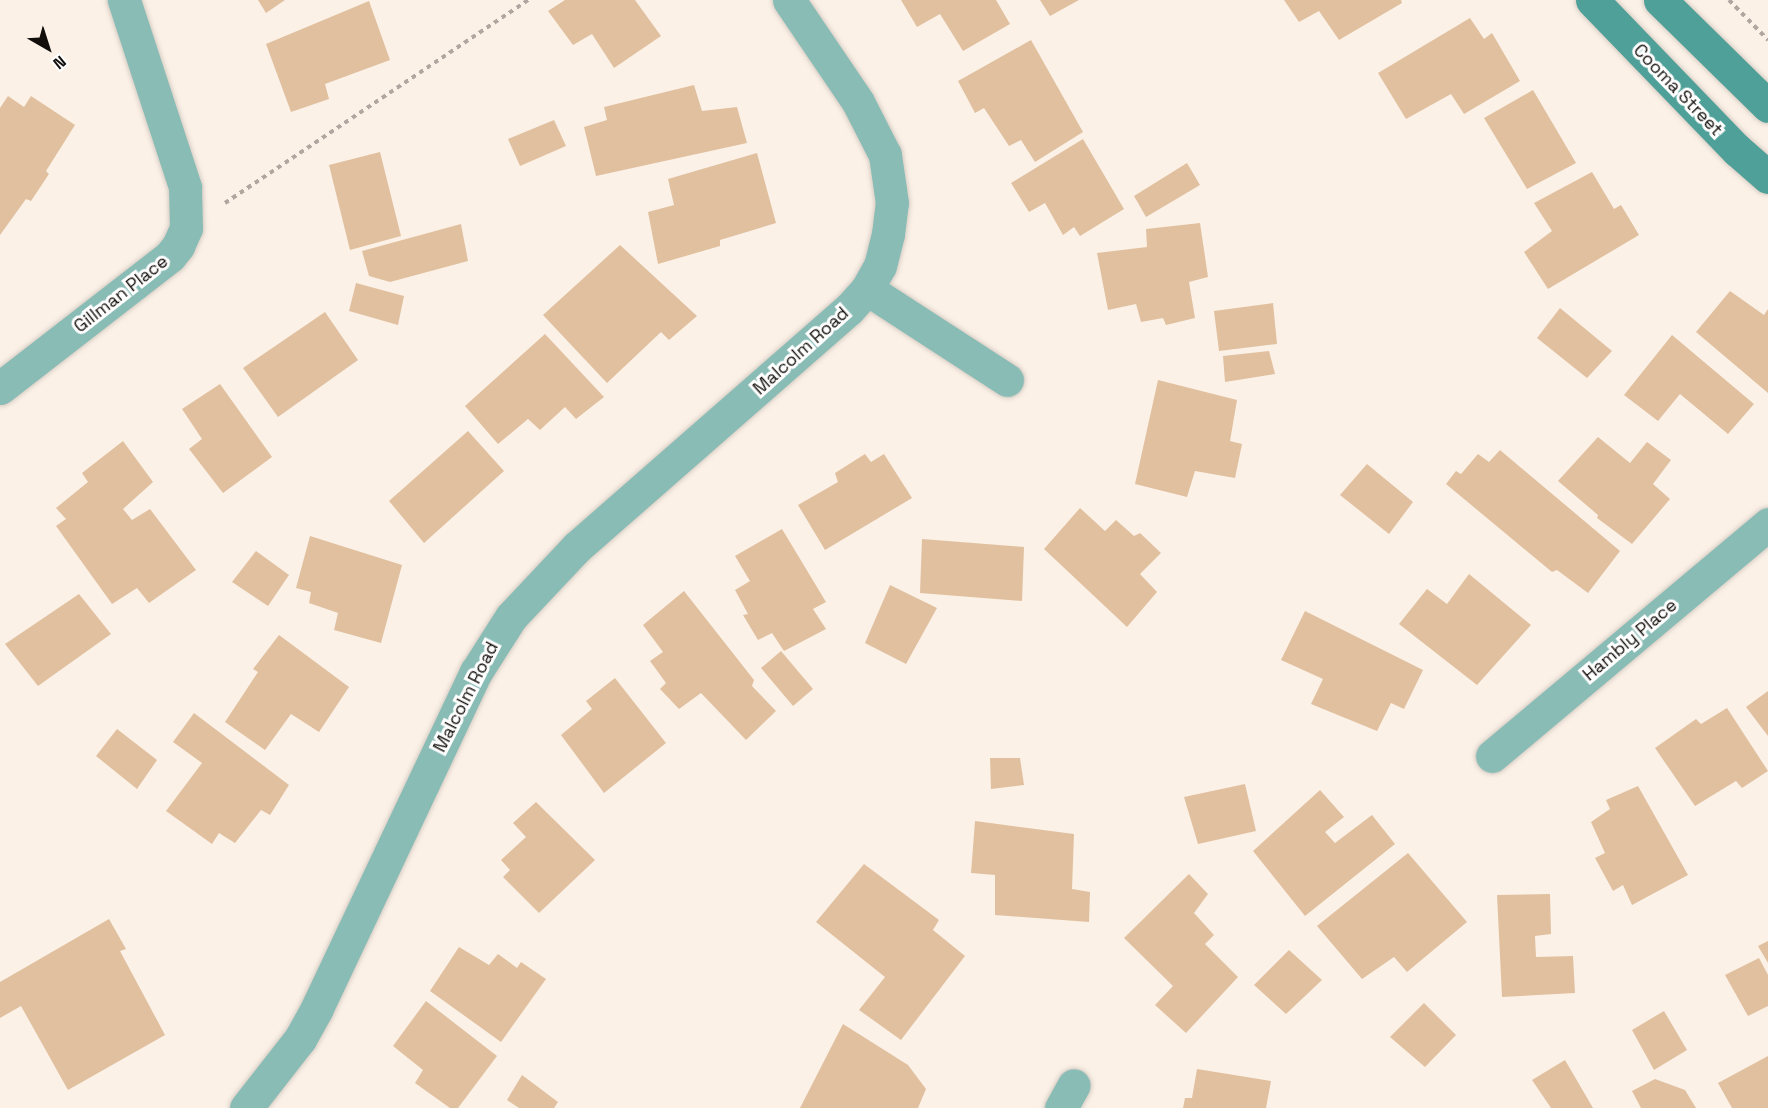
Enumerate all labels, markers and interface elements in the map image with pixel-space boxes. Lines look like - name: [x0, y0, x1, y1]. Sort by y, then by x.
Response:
- north arrow: [18, 18, 78, 78]
- street label: Cooma Street: [1629, 40, 1727, 140]
- text: N: [49, 51, 70, 74]
- street label: Gillman Place: [70, 251, 172, 337]
- street label: Malcolm Road: [749, 303, 853, 399]
- street label: Hambly Place: [1579, 594, 1681, 686]
- street label: Malcolm Road: [429, 638, 503, 756]

